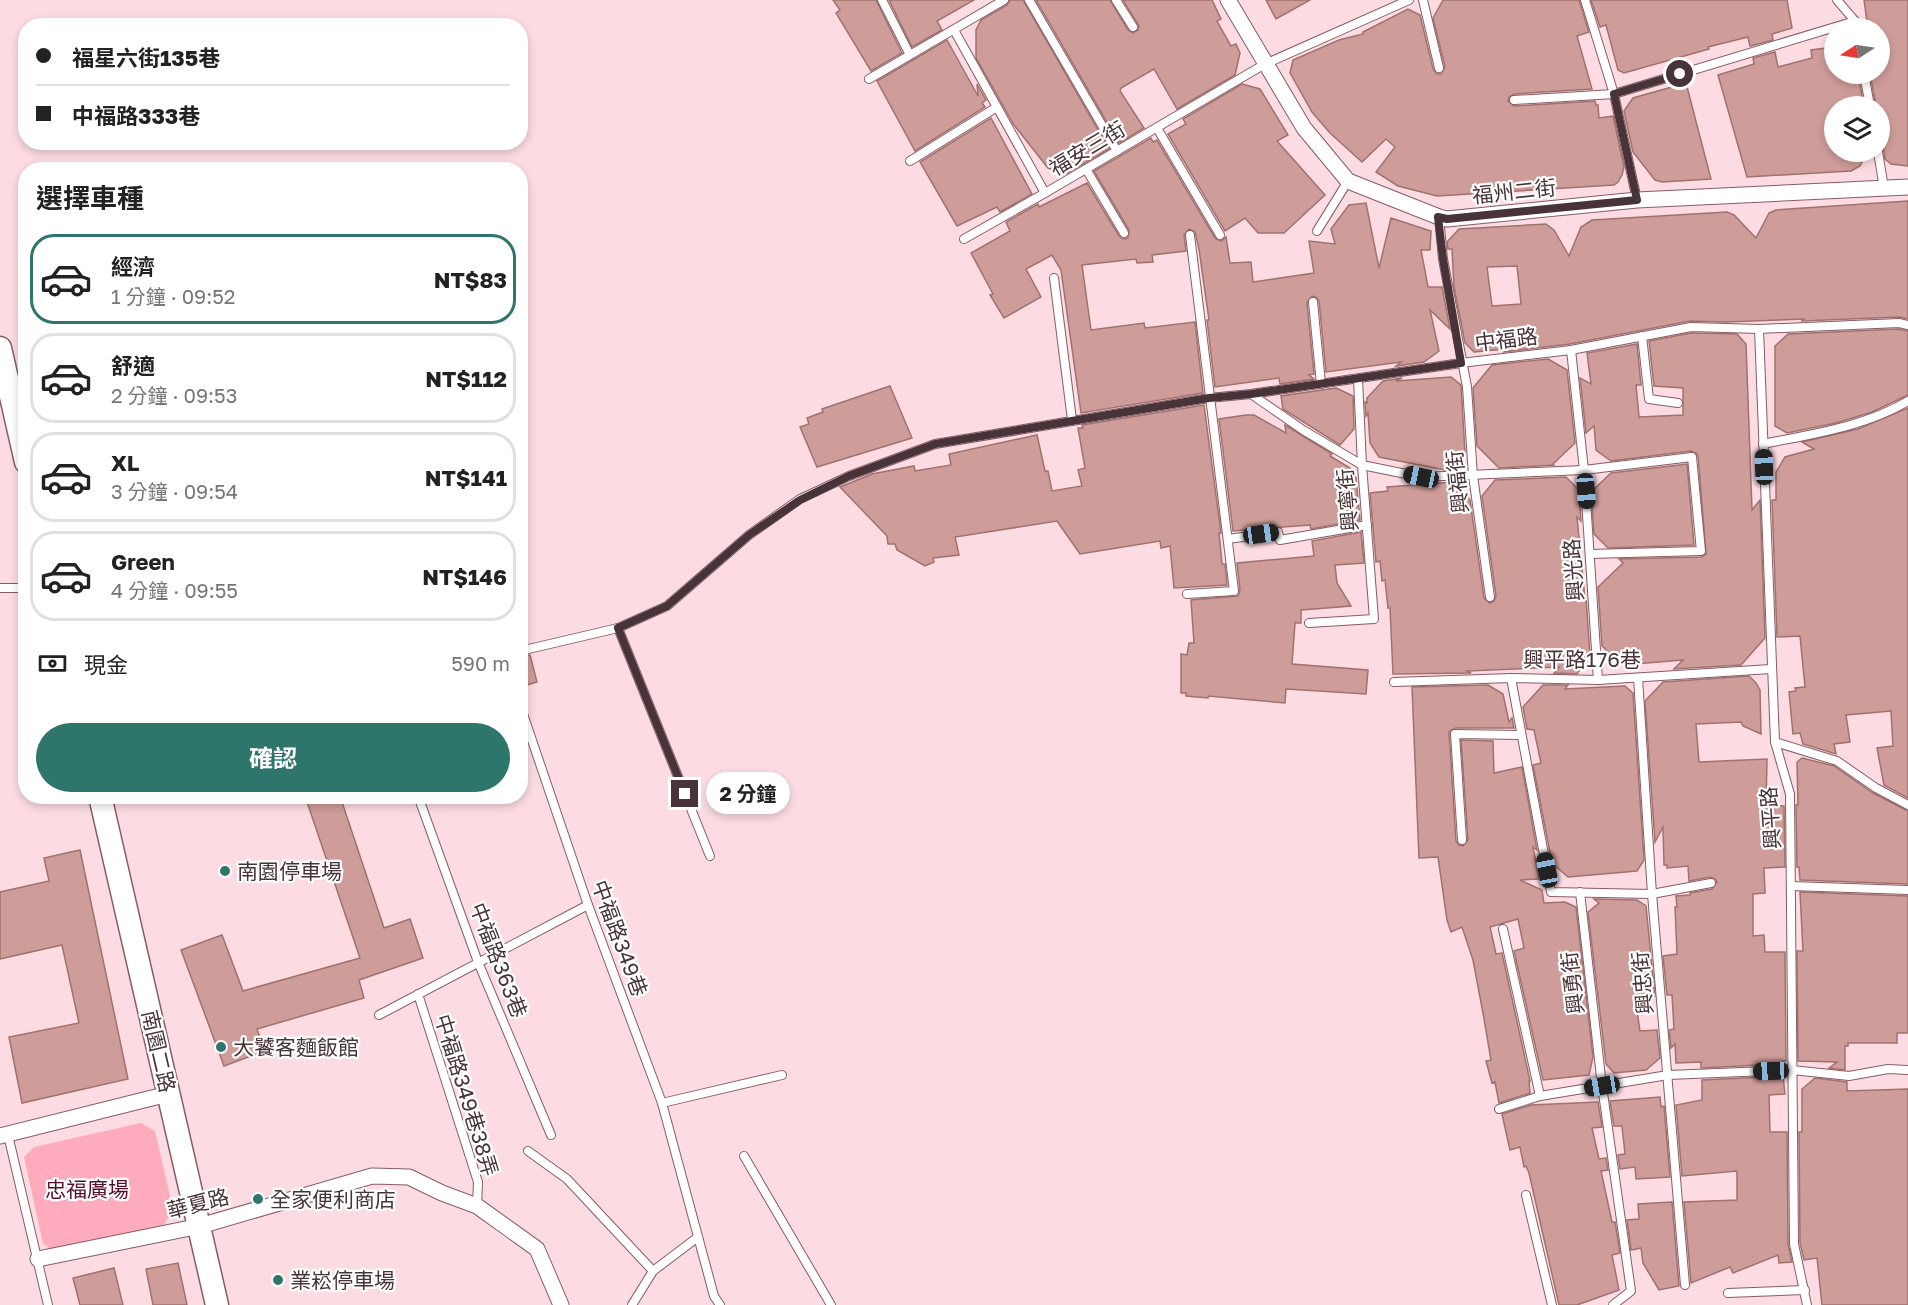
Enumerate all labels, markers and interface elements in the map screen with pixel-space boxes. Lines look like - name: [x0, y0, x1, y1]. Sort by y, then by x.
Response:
- north arrow: [1824, 18, 1890, 84]
- map controls: [1824, 18, 1890, 162]
- text: 福星六街135巷: [72, 44, 220, 71]
- route start: [1666, 60, 1693, 87]
- button: layers: [1824, 96, 1890, 162]
- text: 中福路333巷: [72, 102, 200, 129]
- street label: 福安三街: [1044, 115, 1130, 181]
- street label: 福州二街: [1471, 174, 1557, 208]
- text: 選擇車種: [36, 182, 144, 214]
- icon: car: [39, 252, 93, 306]
- text: 經濟: [111, 253, 155, 280]
- text: NT$83: [434, 266, 507, 293]
- text: 1 分鐘 · 09:52: [111, 284, 235, 308]
- street label: 中福路: [1473, 322, 1539, 356]
- icon: car: [39, 351, 93, 405]
- text: 舒適: [111, 352, 155, 379]
- text: NT$112: [425, 365, 507, 392]
- text: 2 分鐘 · 09:53: [111, 383, 237, 407]
- text: XL: [111, 449, 139, 476]
- street label: 興福街: [1441, 449, 1473, 515]
- car: [1754, 449, 1774, 485]
- icon: car: [39, 450, 93, 504]
- text: NT$141: [425, 464, 507, 491]
- car: [1402, 464, 1440, 490]
- street label: 興寧街: [1331, 467, 1363, 533]
- car: [1576, 472, 1596, 510]
- text: 3 分鐘 · 09:54: [111, 479, 238, 503]
- car: [1242, 523, 1280, 545]
- street label: 興光路: [1558, 538, 1588, 602]
- text: Green: [111, 548, 175, 575]
- icon: car: [39, 549, 93, 603]
- text: NT$146: [422, 563, 507, 590]
- text: 4 分鐘 · 09:55: [111, 578, 238, 602]
- street label: 興平路176巷: [1523, 646, 1641, 672]
- icon: cash: [36, 647, 69, 680]
- text: 現金: [84, 651, 128, 678]
- text: 590 m: [451, 651, 510, 675]
- button: 確認: [36, 723, 510, 792]
- callout: 2 分鐘: [706, 773, 790, 815]
- route end: [671, 780, 698, 807]
- text: 2 分鐘: [719, 781, 777, 805]
- street label: 興平路: [1755, 786, 1785, 850]
- car: [1535, 851, 1559, 889]
- place label: 南園停車場: [237, 858, 342, 884]
- marker: 南園停車場: [218, 864, 232, 878]
- street label: 中福路349巷: [587, 876, 653, 1000]
- street label: 中福路363巷: [465, 899, 533, 1021]
- street label: 興勇街: [1555, 950, 1589, 1016]
- street label: 興忠街: [1626, 950, 1658, 1016]
- street label: 南園二路: [137, 1007, 181, 1095]
- street label: 中福路349巷38弄: [430, 1011, 504, 1179]
- place label: 大饕客麵飯館: [233, 1034, 359, 1060]
- marker: 大饕客麵飯館: [214, 1040, 228, 1054]
- car: [1753, 1061, 1789, 1081]
- car: [1583, 1074, 1621, 1098]
- park label: 忠福廣場: [45, 1176, 129, 1202]
- street label: 華夏路: [164, 1183, 232, 1223]
- place label: 全家便利商店: [270, 1186, 396, 1212]
- marker: 全家便利商店: [251, 1192, 265, 1206]
- place label: 業崧停車場: [290, 1267, 395, 1293]
- marker: 業崧停車場: [271, 1273, 285, 1287]

